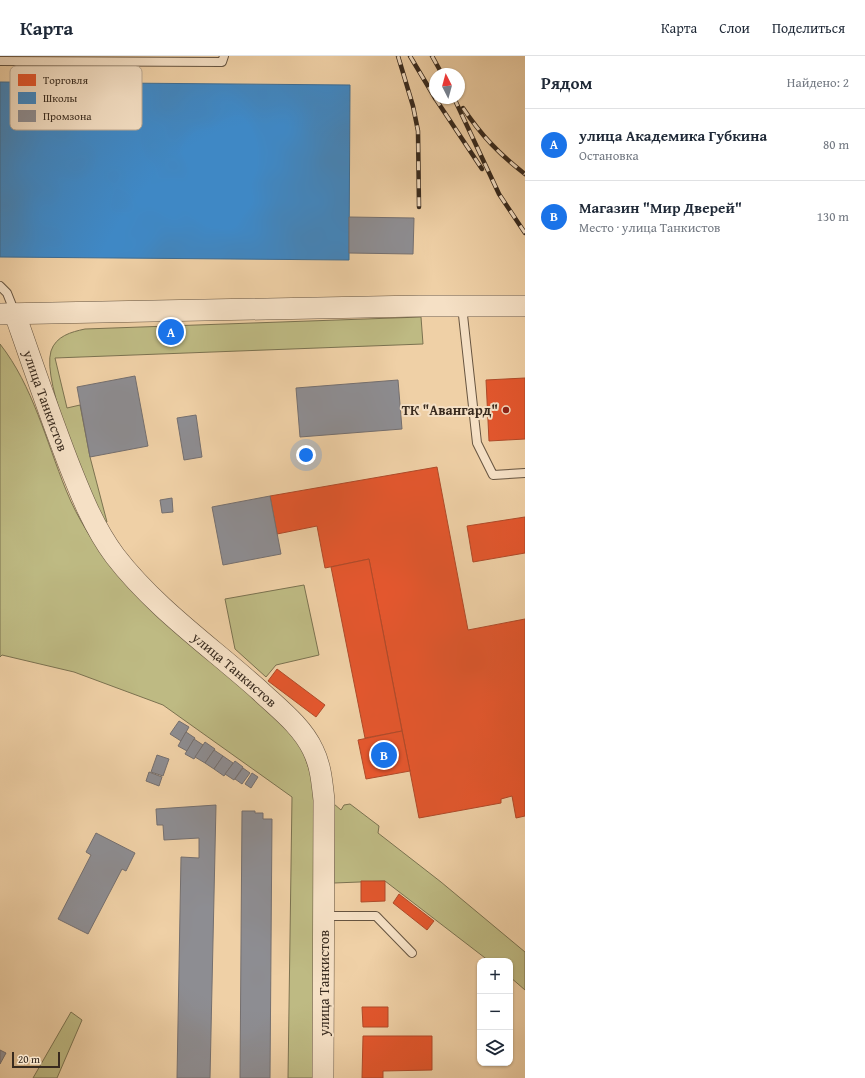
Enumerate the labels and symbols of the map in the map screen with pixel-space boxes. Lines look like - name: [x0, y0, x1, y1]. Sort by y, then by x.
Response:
- legend: [10, 66, 142, 130]
- north arrow: [429, 68, 465, 104]
- text: Торговля: [43, 72, 88, 88]
- text: Школы: [43, 90, 78, 106]
- text: Промзона: [43, 108, 92, 124]
- pin: A: [158, 317, 184, 347]
- street label: улица Танкистов: [18, 346, 73, 454]
- place label: ТК "Авангард": [402, 400, 498, 420]
- marker: ТК "Авангард": [501, 405, 511, 415]
- your location: [296, 445, 316, 465]
- street label: улица Танкистов: [187, 627, 281, 712]
- pin: B: [371, 740, 397, 770]
- street label: улица Танкистов: [314, 930, 334, 1037]
- scale bar: [12, 1050, 60, 1069]

